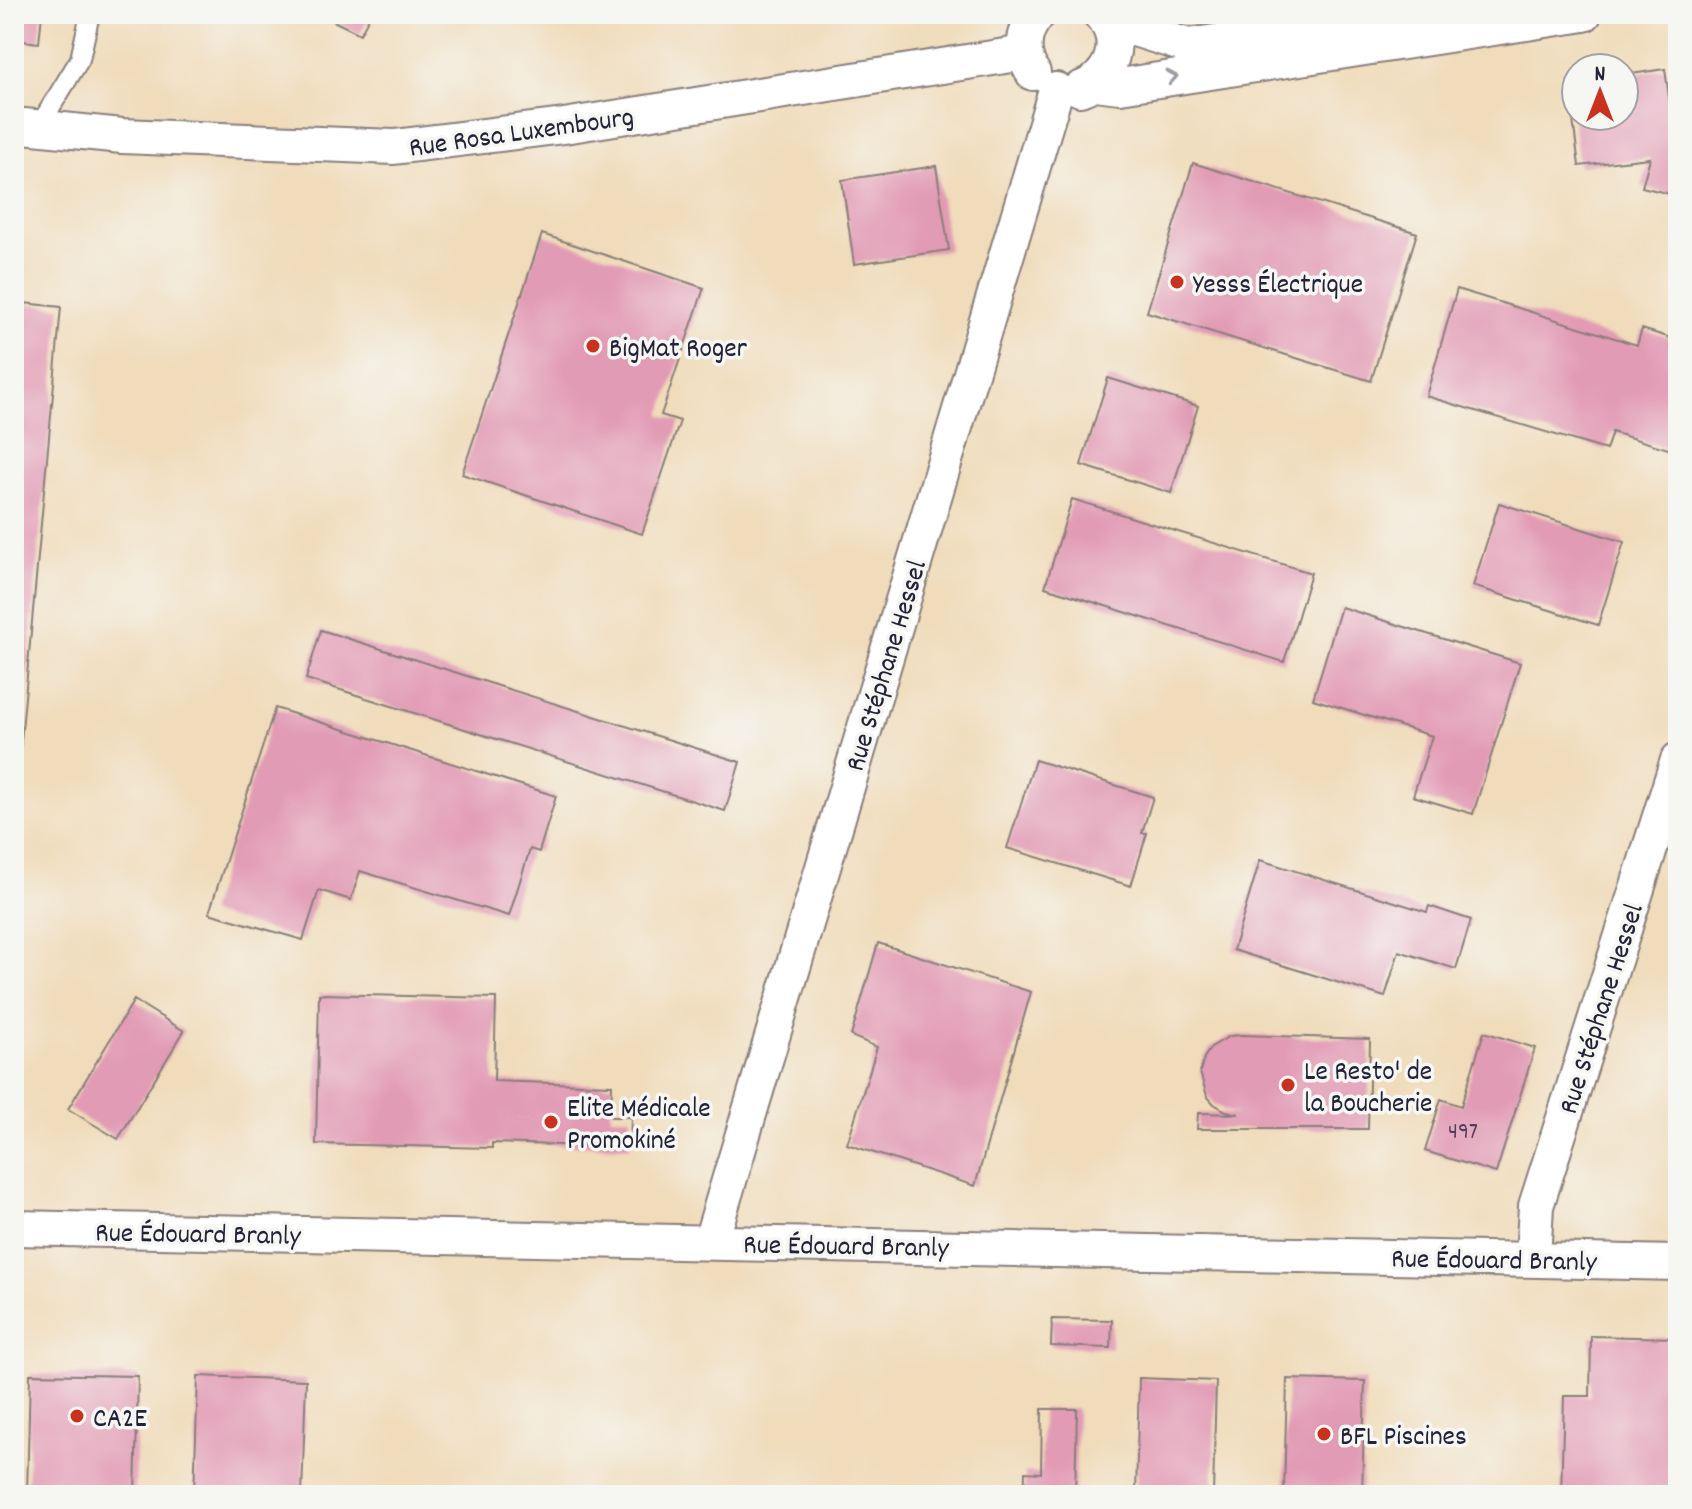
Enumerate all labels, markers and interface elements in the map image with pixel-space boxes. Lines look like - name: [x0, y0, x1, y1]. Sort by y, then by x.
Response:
- north arrow: [1560, 52, 1640, 132]
- text: N: [1595, 60, 1606, 91]
- one-way arrow: [1165, 69, 1179, 86]
- street label: Rue Rosa Luxembourg: [407, 99, 637, 171]
- place label: Yesss Électrique: [1193, 267, 1363, 307]
- marker: Yesss Électrique: [1168, 273, 1186, 291]
- place label: BigMat Roger: [609, 331, 748, 371]
- marker: BigMat Roger: [584, 337, 602, 355]
- street label: Rue Stéphane Hessel: [838, 556, 940, 777]
- street label: Rue Stéphane Hessel: [1551, 899, 1657, 1120]
- place label: Le Resto' de la Boucherie: [1304, 1054, 1432, 1126]
- marker: Le Resto' de la Boucherie: [1279, 1076, 1297, 1094]
- place label: Elite Médicale Promokiné: [567, 1091, 711, 1163]
- marker: Elite Médicale Promokiné: [542, 1113, 560, 1131]
- house number: 497: [1448, 1116, 1478, 1150]
- street label: Rue Édouard Branly: [95, 1215, 302, 1259]
- street label: Rue Édouard Branly: [743, 1227, 950, 1271]
- street label: Rue Édouard Branly: [1391, 1241, 1598, 1285]
- place label: CA2E: [93, 1401, 147, 1441]
- marker: CA2E: [68, 1407, 86, 1425]
- place label: BFL Piscines: [1340, 1419, 1467, 1459]
- marker: BFL Piscines: [1315, 1425, 1333, 1443]

